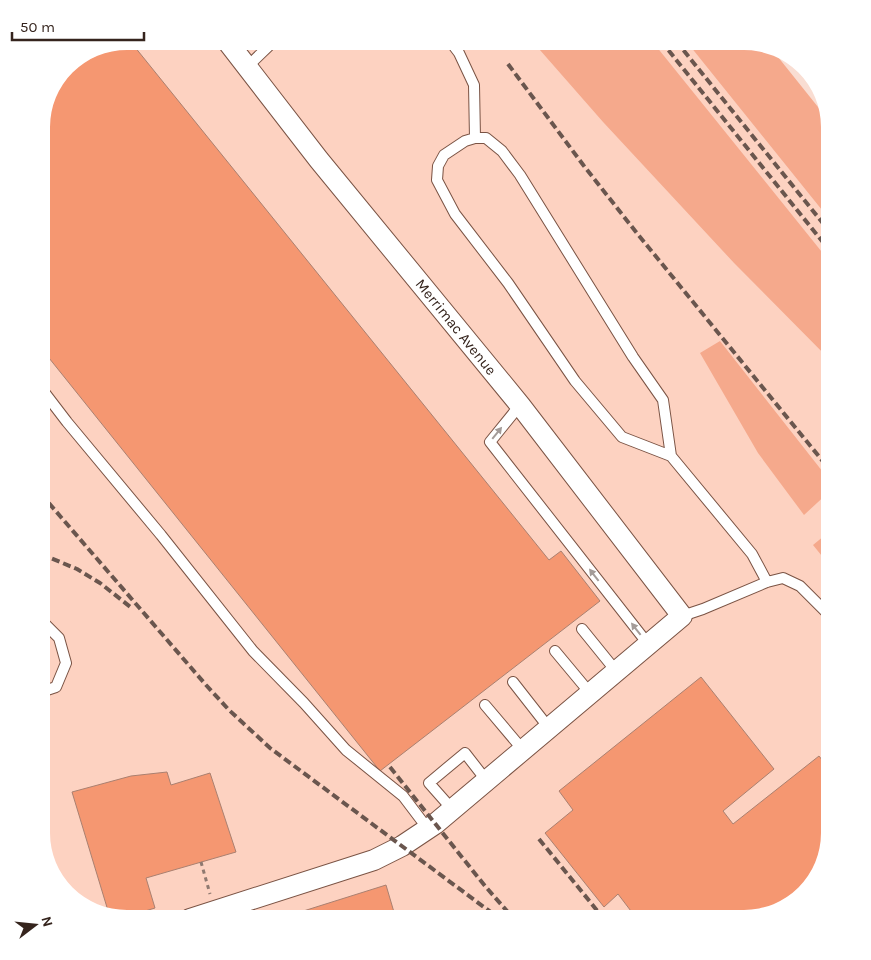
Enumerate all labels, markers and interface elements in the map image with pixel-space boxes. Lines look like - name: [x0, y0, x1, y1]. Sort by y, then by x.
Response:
- scale bar: [12, 10, 145, 42]
- text: 50 m: [20, 18, 55, 36]
- street label: Merrimac Avenue: [412, 275, 500, 379]
- one-way arrow: [492, 427, 503, 440]
- one-way arrow: [589, 569, 600, 582]
- one-way arrow: [631, 623, 642, 636]
- north arrow: [10, 900, 60, 950]
- text: N: [37, 914, 57, 929]

